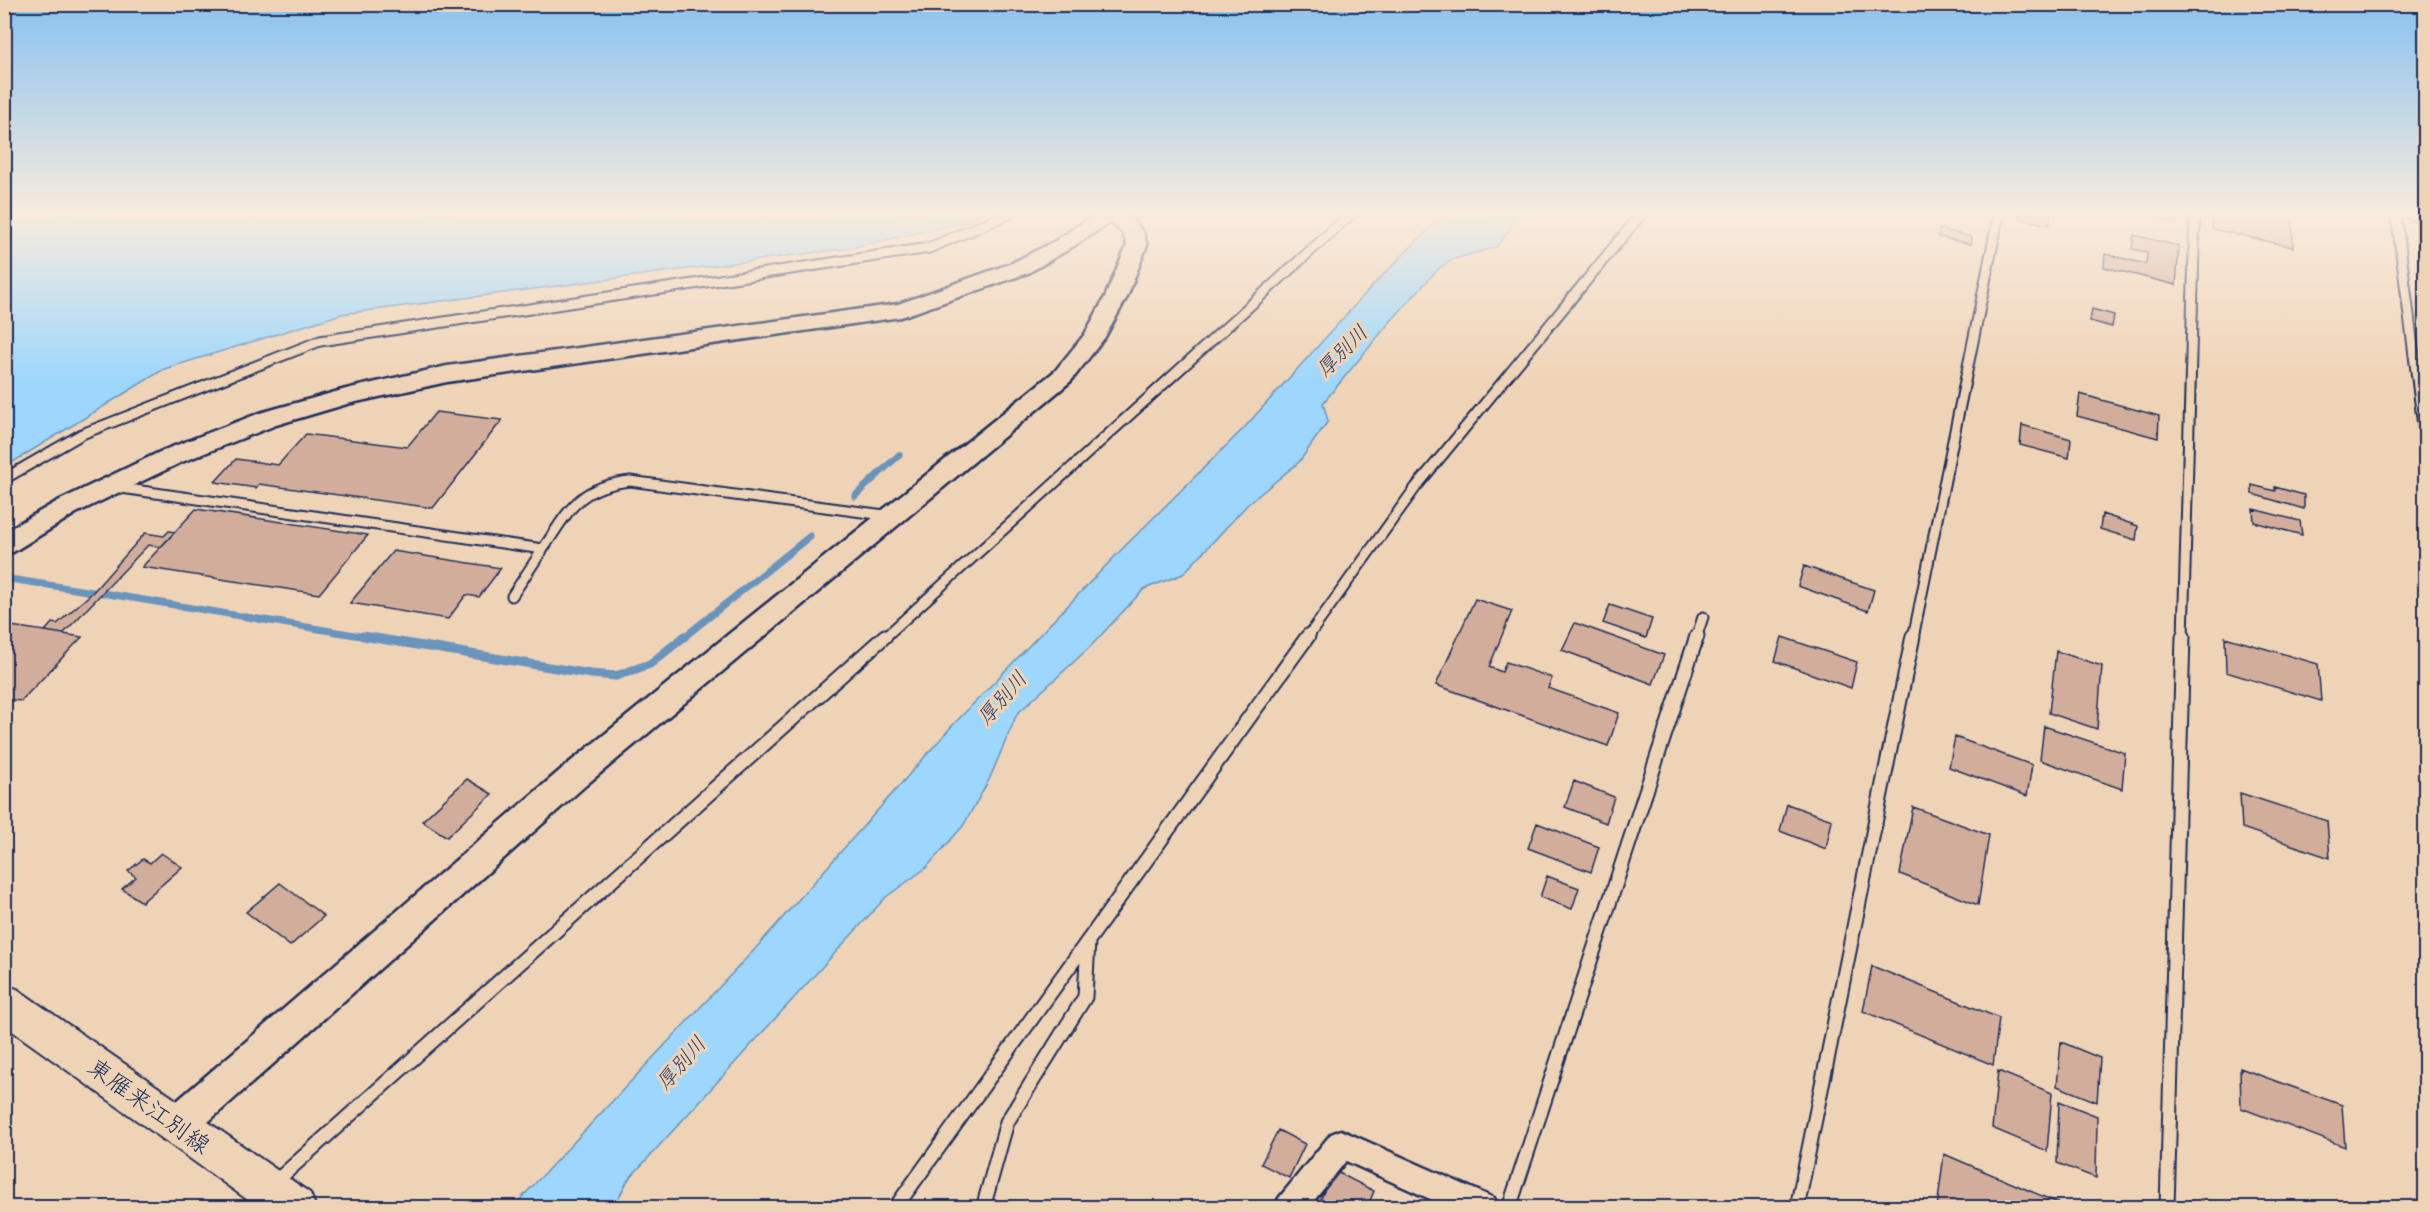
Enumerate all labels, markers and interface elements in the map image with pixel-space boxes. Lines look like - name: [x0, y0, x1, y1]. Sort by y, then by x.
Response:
- water label: 厚別川: [1306, 315, 1378, 387]
- water label: 厚別川: [967, 662, 1037, 734]
- water label: 厚別川: [646, 1027, 716, 1099]
- street label: 東雁来江別線: [78, 1047, 220, 1165]

